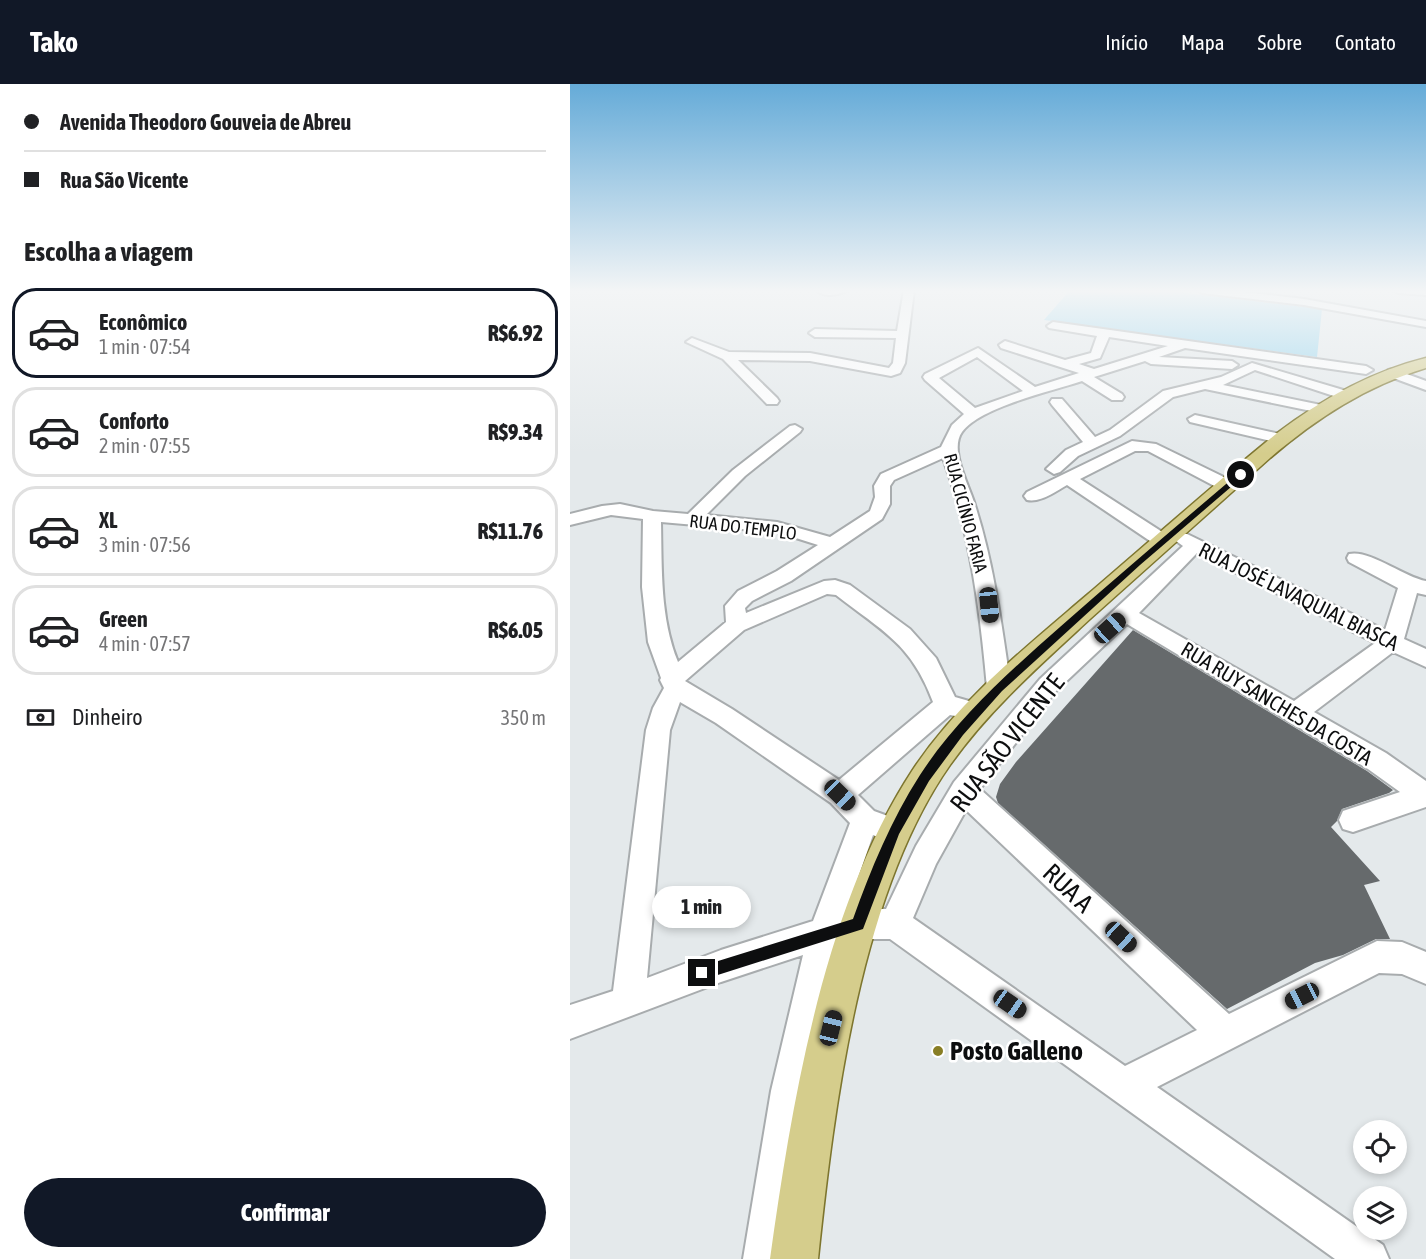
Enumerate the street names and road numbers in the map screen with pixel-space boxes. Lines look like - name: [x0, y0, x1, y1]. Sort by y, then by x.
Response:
- street label: RUA CICÍNIO FARIA: [940, 451, 992, 575]
- street label: RUA DO TEMPLO: [688, 510, 798, 544]
- street label: RUA JOSÉ LAVAQUIAL BIASCA: [1195, 537, 1403, 655]
- street label: RUA RUY SANCHES DA COSTA: [1177, 636, 1378, 770]
- street label: RUA SÃO VICENTE: [944, 668, 1070, 818]
- street label: RUA A: [1037, 857, 1099, 919]

